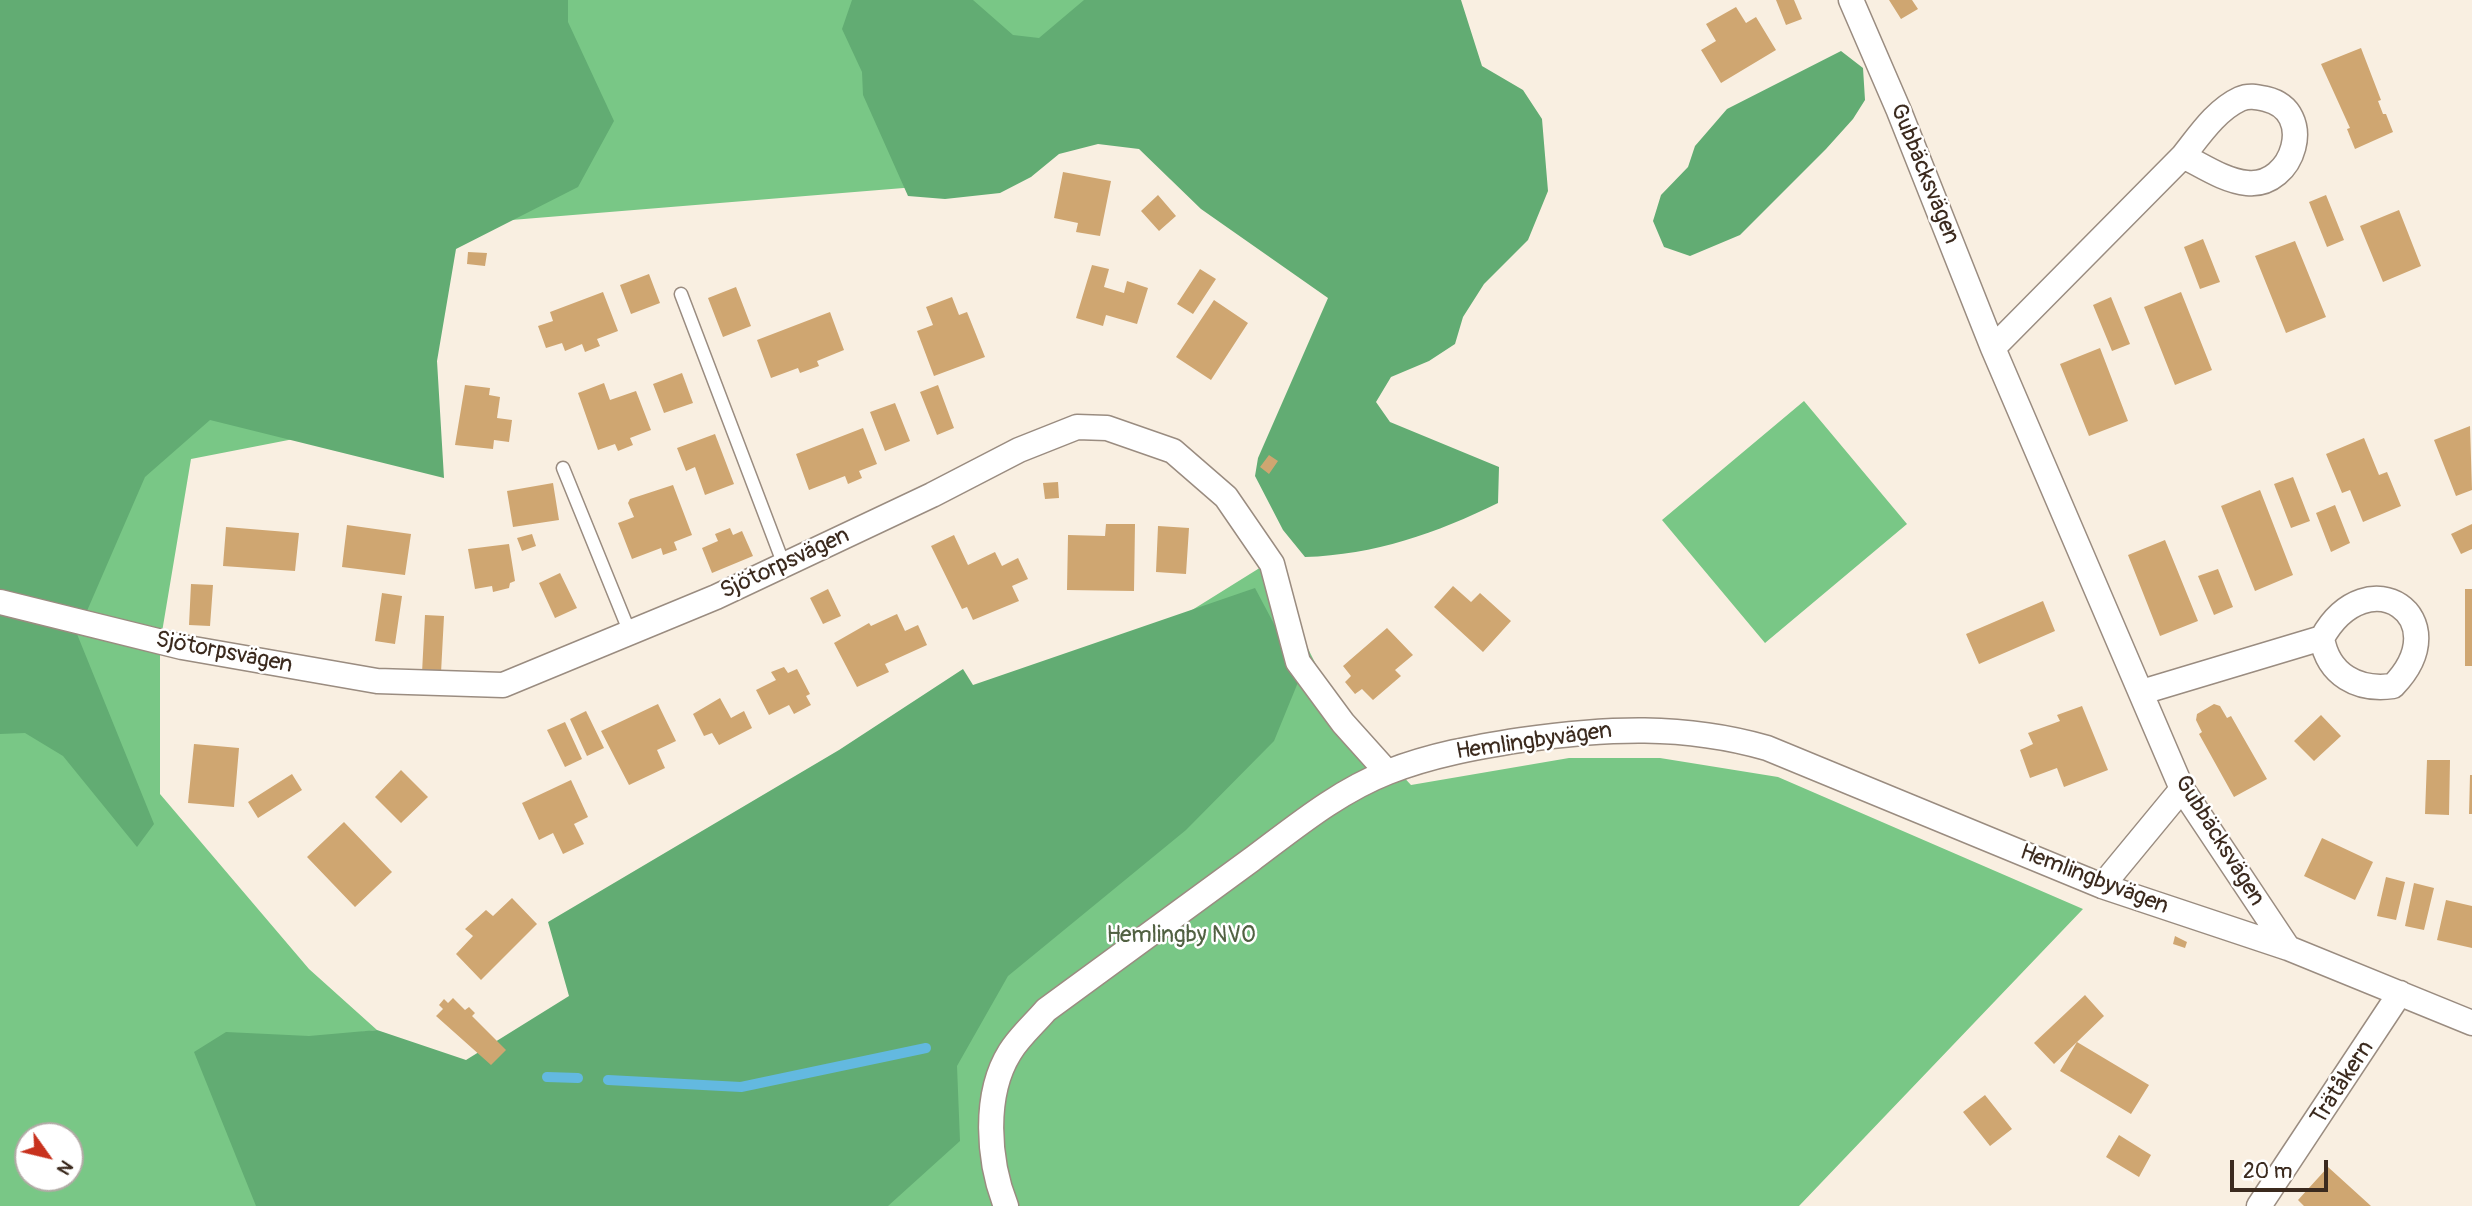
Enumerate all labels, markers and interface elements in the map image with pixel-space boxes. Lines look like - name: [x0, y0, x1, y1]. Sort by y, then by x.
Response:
- street label: Gubbäcksvägen: [1883, 100, 1965, 248]
- street label: Sjötorpsvägen: [716, 522, 854, 606]
- street label: Sjötorpsvägen: [153, 626, 295, 680]
- street label: Hemlingbyvägen: [1454, 717, 1614, 767]
- street label: Gubbäcksvägen: [2168, 771, 2270, 911]
- street label: Hemlingbyvägen: [2016, 839, 2172, 921]
- park label: Hemlingby NVO: [1106, 922, 1256, 950]
- street label: Trätåkern: [2306, 1036, 2380, 1130]
- north arrow: [14, 1122, 84, 1192]
- scale bar: [2234, 1146, 2332, 1190]
- text: N: [51, 1156, 78, 1180]
- text: 20 m: [2243, 1158, 2292, 1185]

